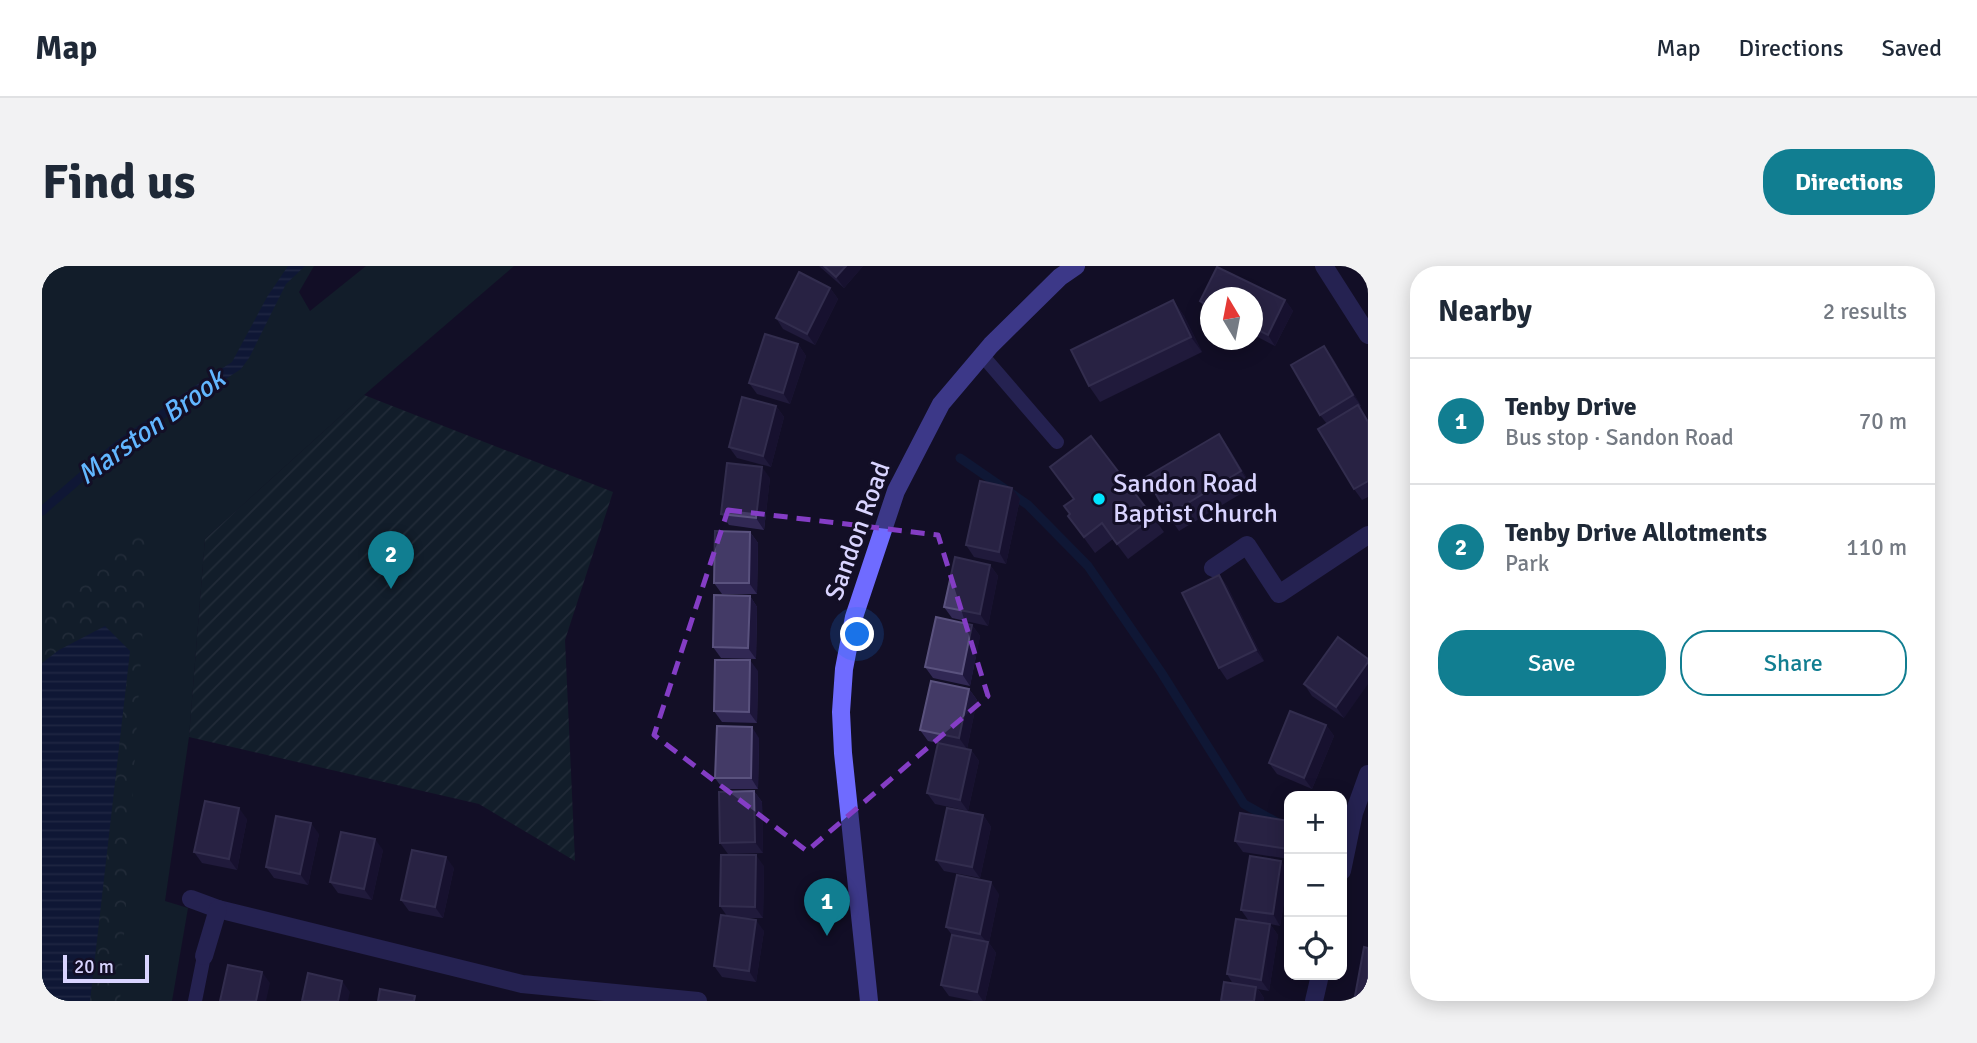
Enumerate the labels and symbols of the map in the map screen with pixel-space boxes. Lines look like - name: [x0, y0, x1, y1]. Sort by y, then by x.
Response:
- north arrow: [1200, 287, 1263, 350]
- water label: Marston Brook: [70, 360, 234, 492]
- street label: Sandon Road: [818, 458, 898, 604]
- place label: Sandon Road Baptist Church: [1113, 468, 1278, 530]
- marker: Sandon Road Baptist Church: [1091, 491, 1107, 507]
- pin: 2: [368, 531, 414, 589]
- your location: [840, 617, 874, 651]
- pin: 1: [804, 878, 850, 936]
- scale bar: [63, 952, 149, 984]

